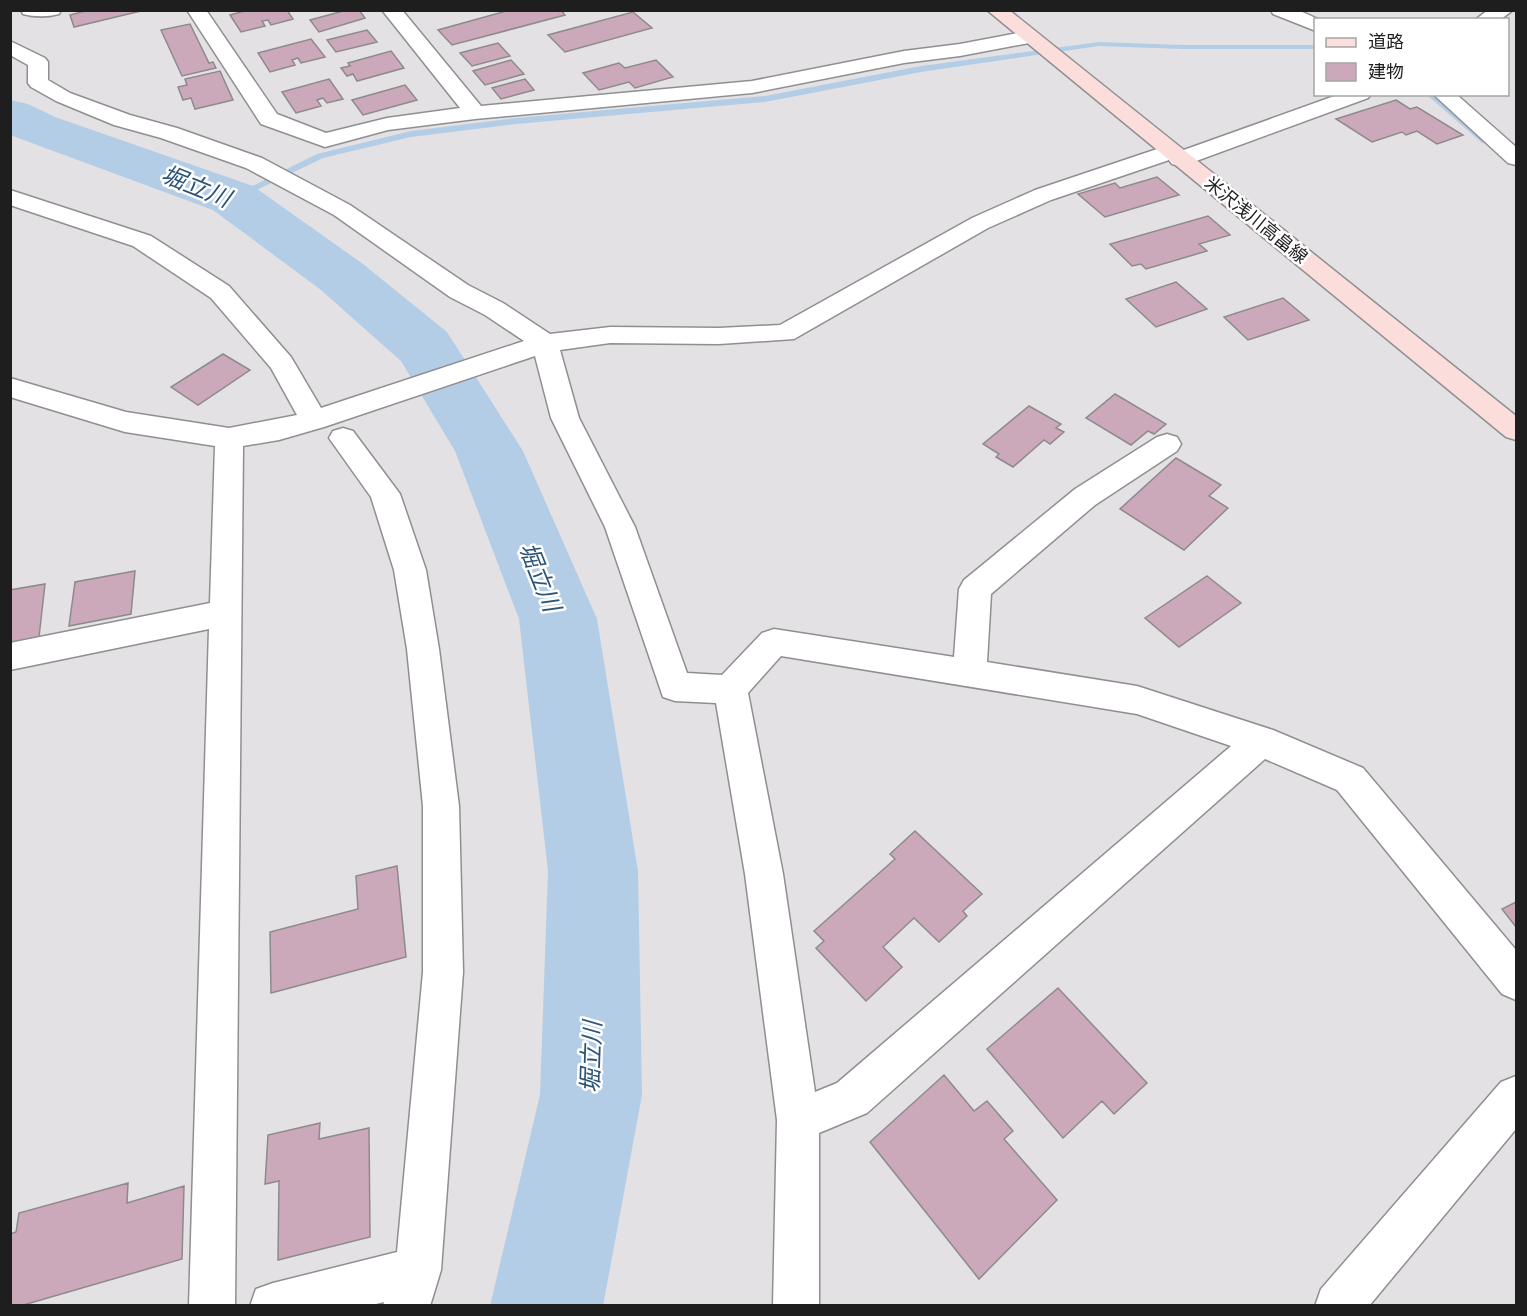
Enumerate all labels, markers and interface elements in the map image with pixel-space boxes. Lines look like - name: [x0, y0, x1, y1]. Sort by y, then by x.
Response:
- legend: [1314, 18, 1509, 96]
- text: 道路: [1368, 31, 1404, 53]
- text: 建物: [1368, 61, 1404, 83]
- water label: 堀立川: [157, 159, 238, 214]
- street label: 米沢浅川高畠線: [1200, 172, 1312, 268]
- water label: 堀立川: [513, 538, 568, 619]
- water label: 堀立川: [575, 1018, 607, 1093]

